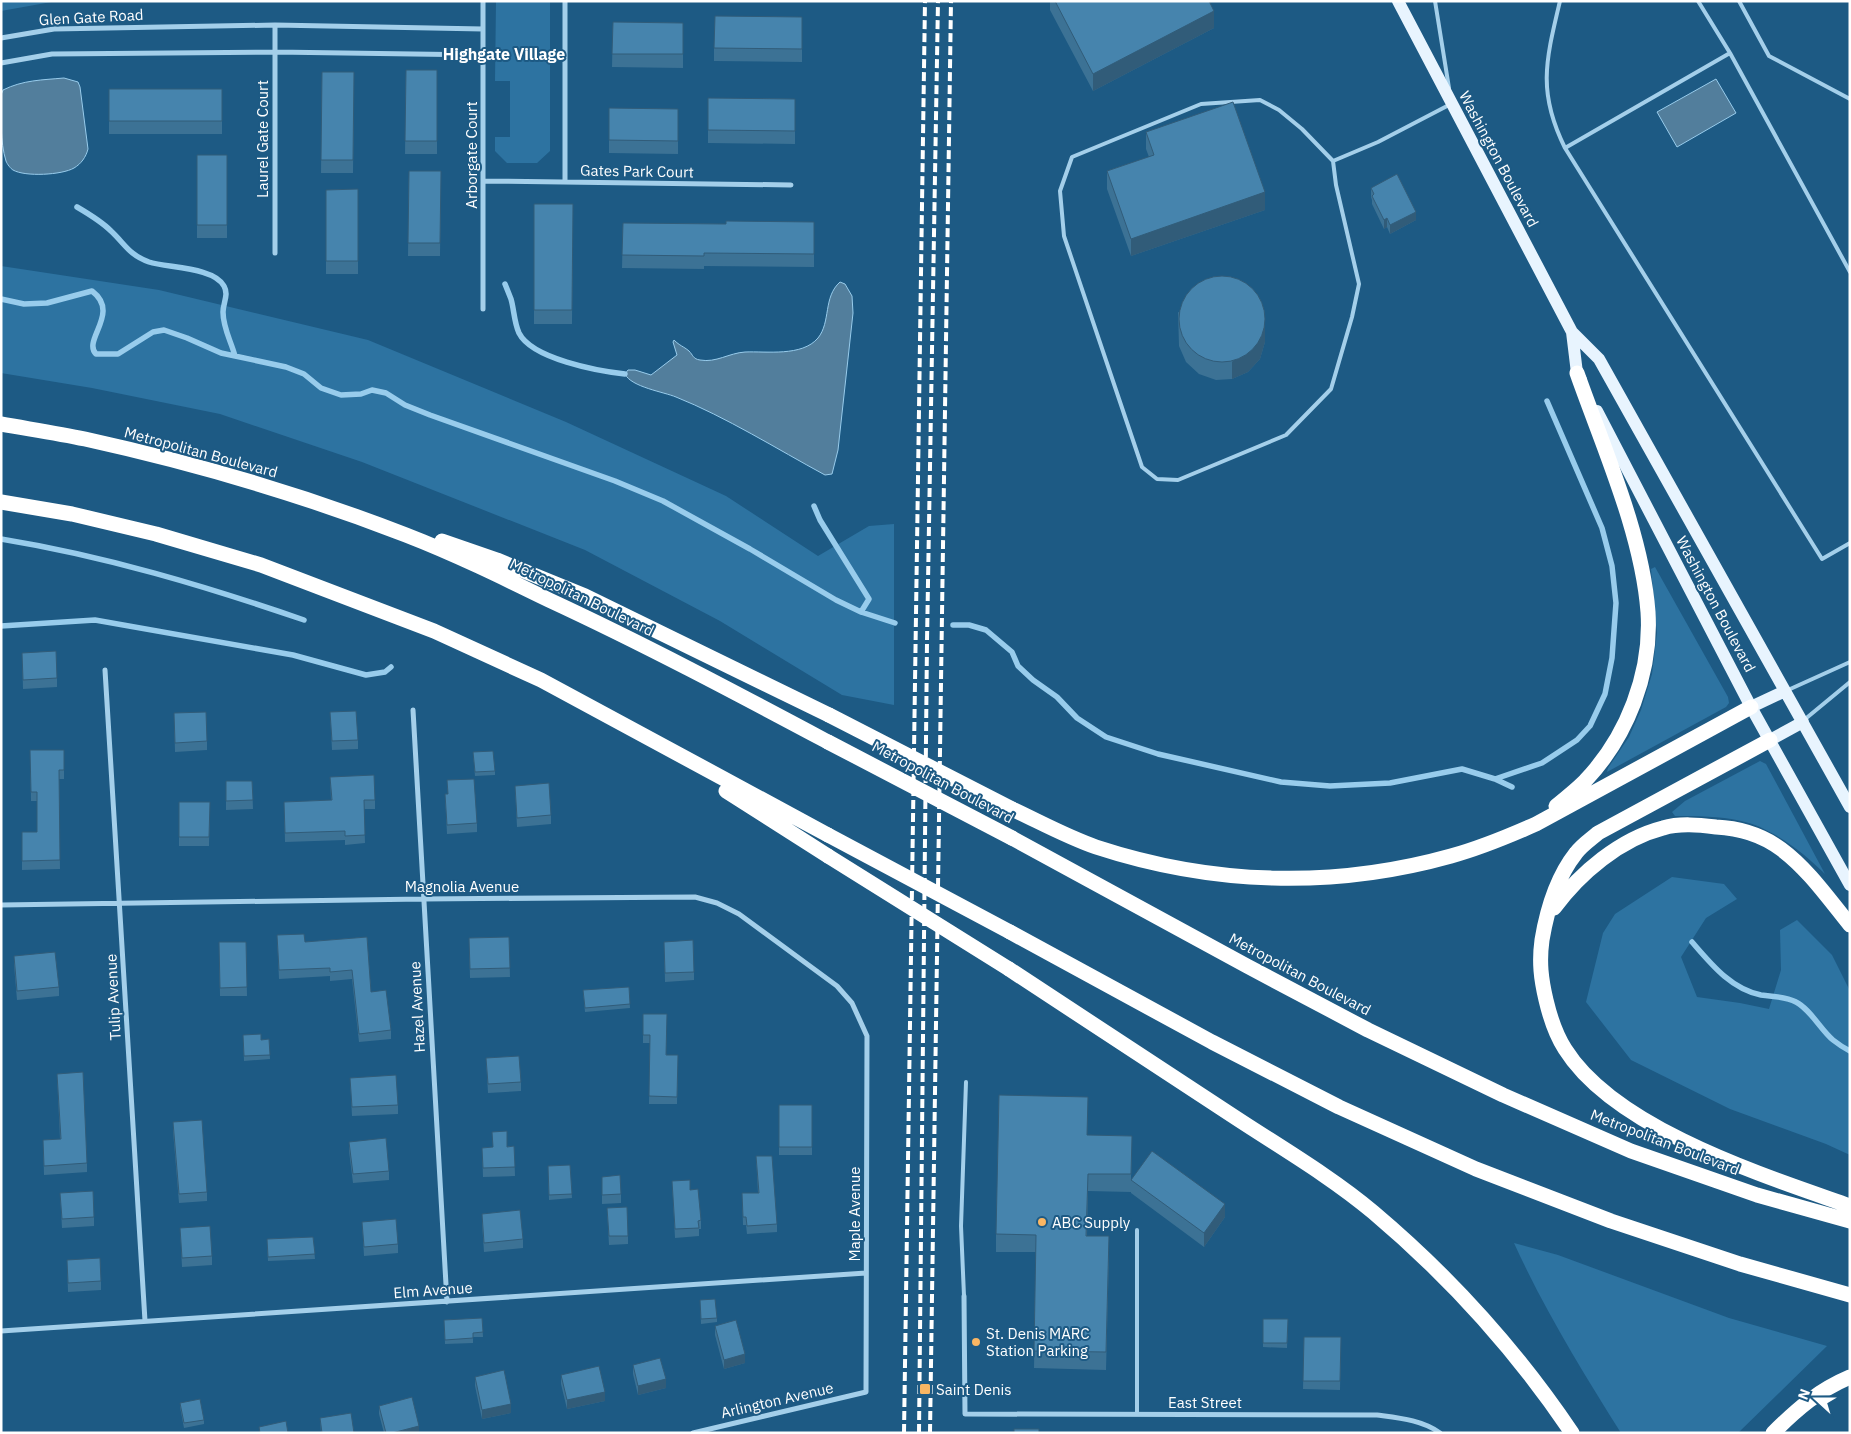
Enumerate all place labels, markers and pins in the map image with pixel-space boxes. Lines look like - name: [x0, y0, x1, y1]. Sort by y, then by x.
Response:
- place label: ABC Supply: [1052, 1213, 1131, 1232]
- marker: ABC Supply: [1036, 1216, 1048, 1228]
- place label: St. Denis MARC Station Parking: [986, 1324, 1090, 1360]
- marker: St. Denis MARC Station Parking: [970, 1336, 982, 1348]
- place label: Saint Denis: [936, 1380, 1012, 1399]
- marker: Saint Denis: [918, 1382, 932, 1396]

